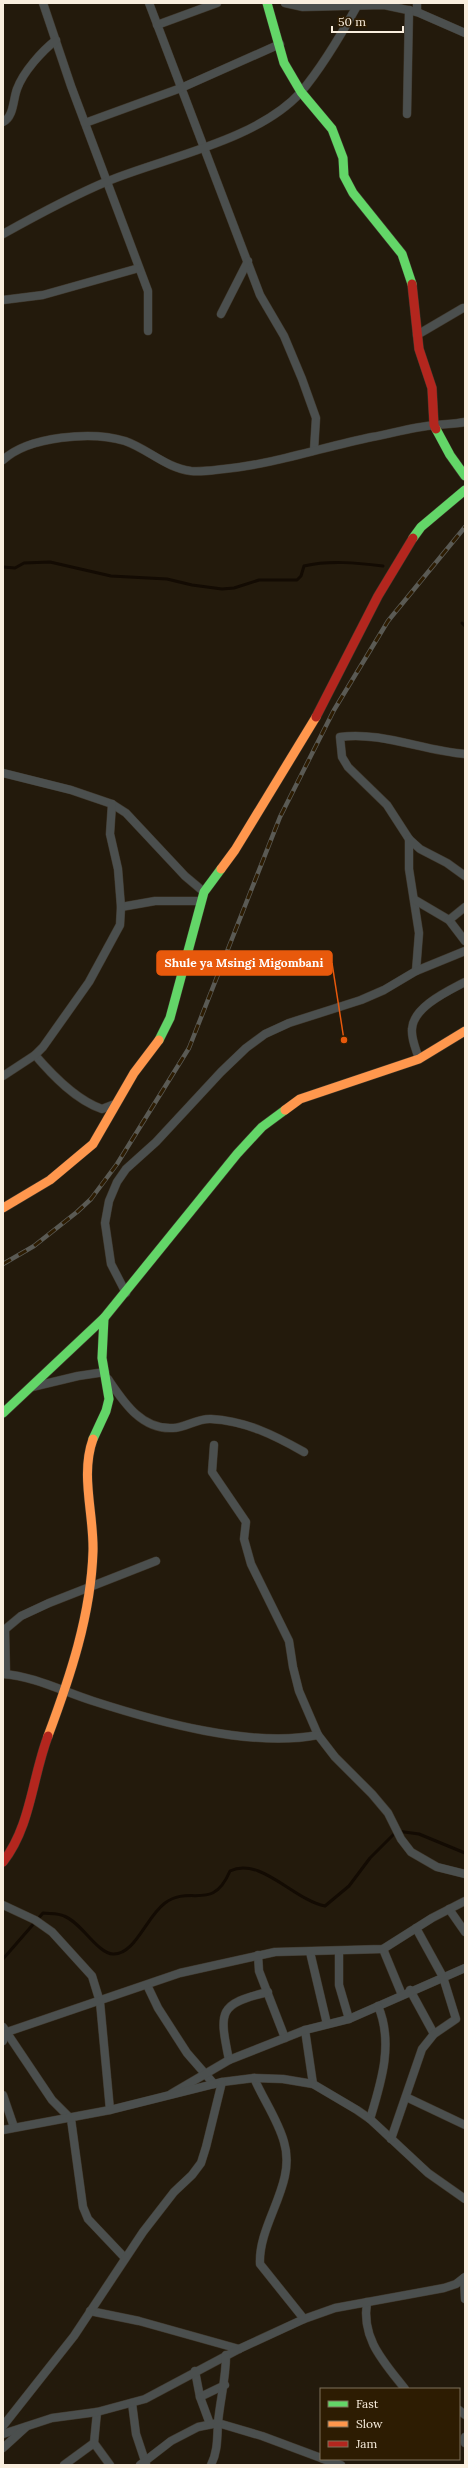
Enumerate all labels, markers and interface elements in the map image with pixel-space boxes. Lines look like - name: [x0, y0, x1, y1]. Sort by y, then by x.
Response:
- scale bar: [332, 8, 403, 34]
- text: 50 m: [338, 14, 366, 29]
- callout: Shule ya Msingi Migombani: [157, 951, 332, 975]
- text: Shule ya Msingi Migombani: [165, 955, 324, 970]
- legend: [320, 2388, 460, 2460]
- text: Fast: [356, 2396, 379, 2411]
- text: Slow: [356, 2416, 383, 2431]
- text: Jam: [355, 2436, 377, 2451]

